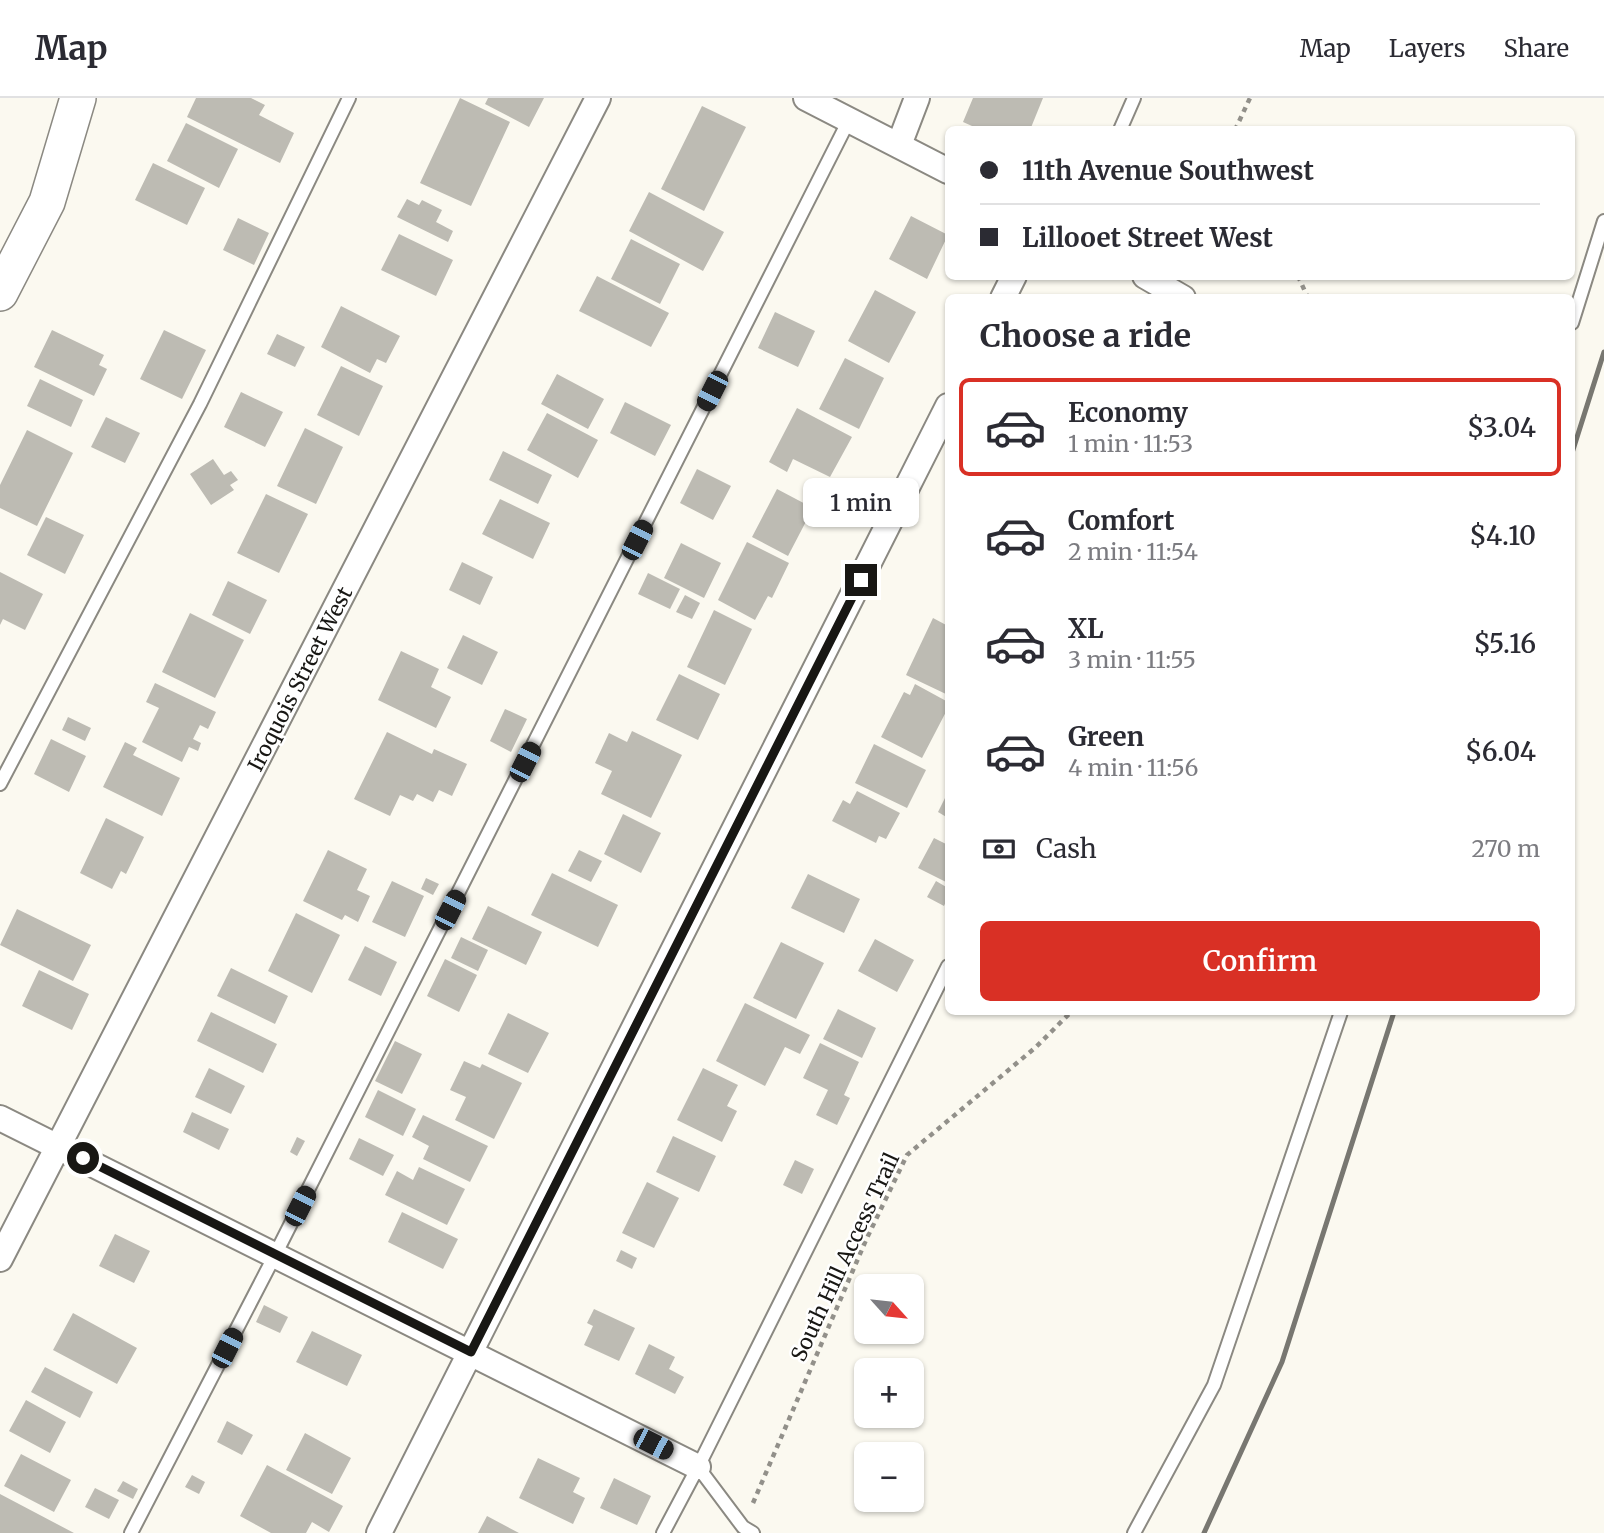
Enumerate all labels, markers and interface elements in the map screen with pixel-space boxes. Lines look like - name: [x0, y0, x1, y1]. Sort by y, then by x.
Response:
- text: Map: [35, 28, 108, 69]
- text: Map: [1300, 33, 1351, 64]
- text: Layers: [1389, 33, 1465, 64]
- text: Share: [1503, 33, 1569, 64]
- text: 11th Avenue Southwest: [1022, 154, 1314, 187]
- text: Lillooet Street West: [1022, 221, 1273, 254]
- text: Choose a ride: [980, 316, 1191, 356]
- car: [694, 368, 731, 414]
- icon: car: [984, 396, 1047, 459]
- text: Economy: [1068, 396, 1188, 429]
- text: $3.04: [1467, 411, 1536, 444]
- text: 1 min · 11:53: [1068, 429, 1193, 458]
- callout: 1 min: [803, 478, 919, 528]
- text: 1 min: [830, 488, 892, 517]
- icon: car: [984, 504, 1047, 567]
- text: Comfort: [1068, 504, 1174, 537]
- car: [619, 517, 656, 563]
- text: $4.10: [1469, 519, 1536, 552]
- text: 2 min · 11:54: [1068, 537, 1198, 566]
- route end: [845, 564, 877, 596]
- street label: Iroquois Street West: [242, 582, 358, 776]
- icon: car: [984, 612, 1047, 675]
- text: XL: [1068, 612, 1104, 645]
- text: $5.16: [1473, 627, 1536, 660]
- text: 3 min · 11:55: [1068, 645, 1196, 674]
- icon: car: [984, 720, 1047, 783]
- text: Green: [1068, 720, 1144, 753]
- text: $6.04: [1465, 735, 1536, 768]
- car: [507, 739, 544, 785]
- text: 4 min · 11:56: [1068, 753, 1198, 782]
- icon: cash: [980, 830, 1018, 868]
- text: Cash: [1036, 832, 1097, 865]
- text: 270 m: [1472, 834, 1540, 863]
- car: [432, 887, 469, 933]
- button: Confirm: [980, 921, 1540, 1001]
- route start: [67, 1142, 99, 1174]
- street label: South Hill Access Trail: [785, 1148, 905, 1366]
- car: [282, 1183, 319, 1229]
- north arrow: [854, 1274, 924, 1344]
- map controls: [854, 1274, 924, 1512]
- car: [209, 1325, 246, 1371]
- button: +: [854, 1358, 924, 1428]
- car: [630, 1425, 677, 1463]
- button: −: [854, 1442, 924, 1512]

